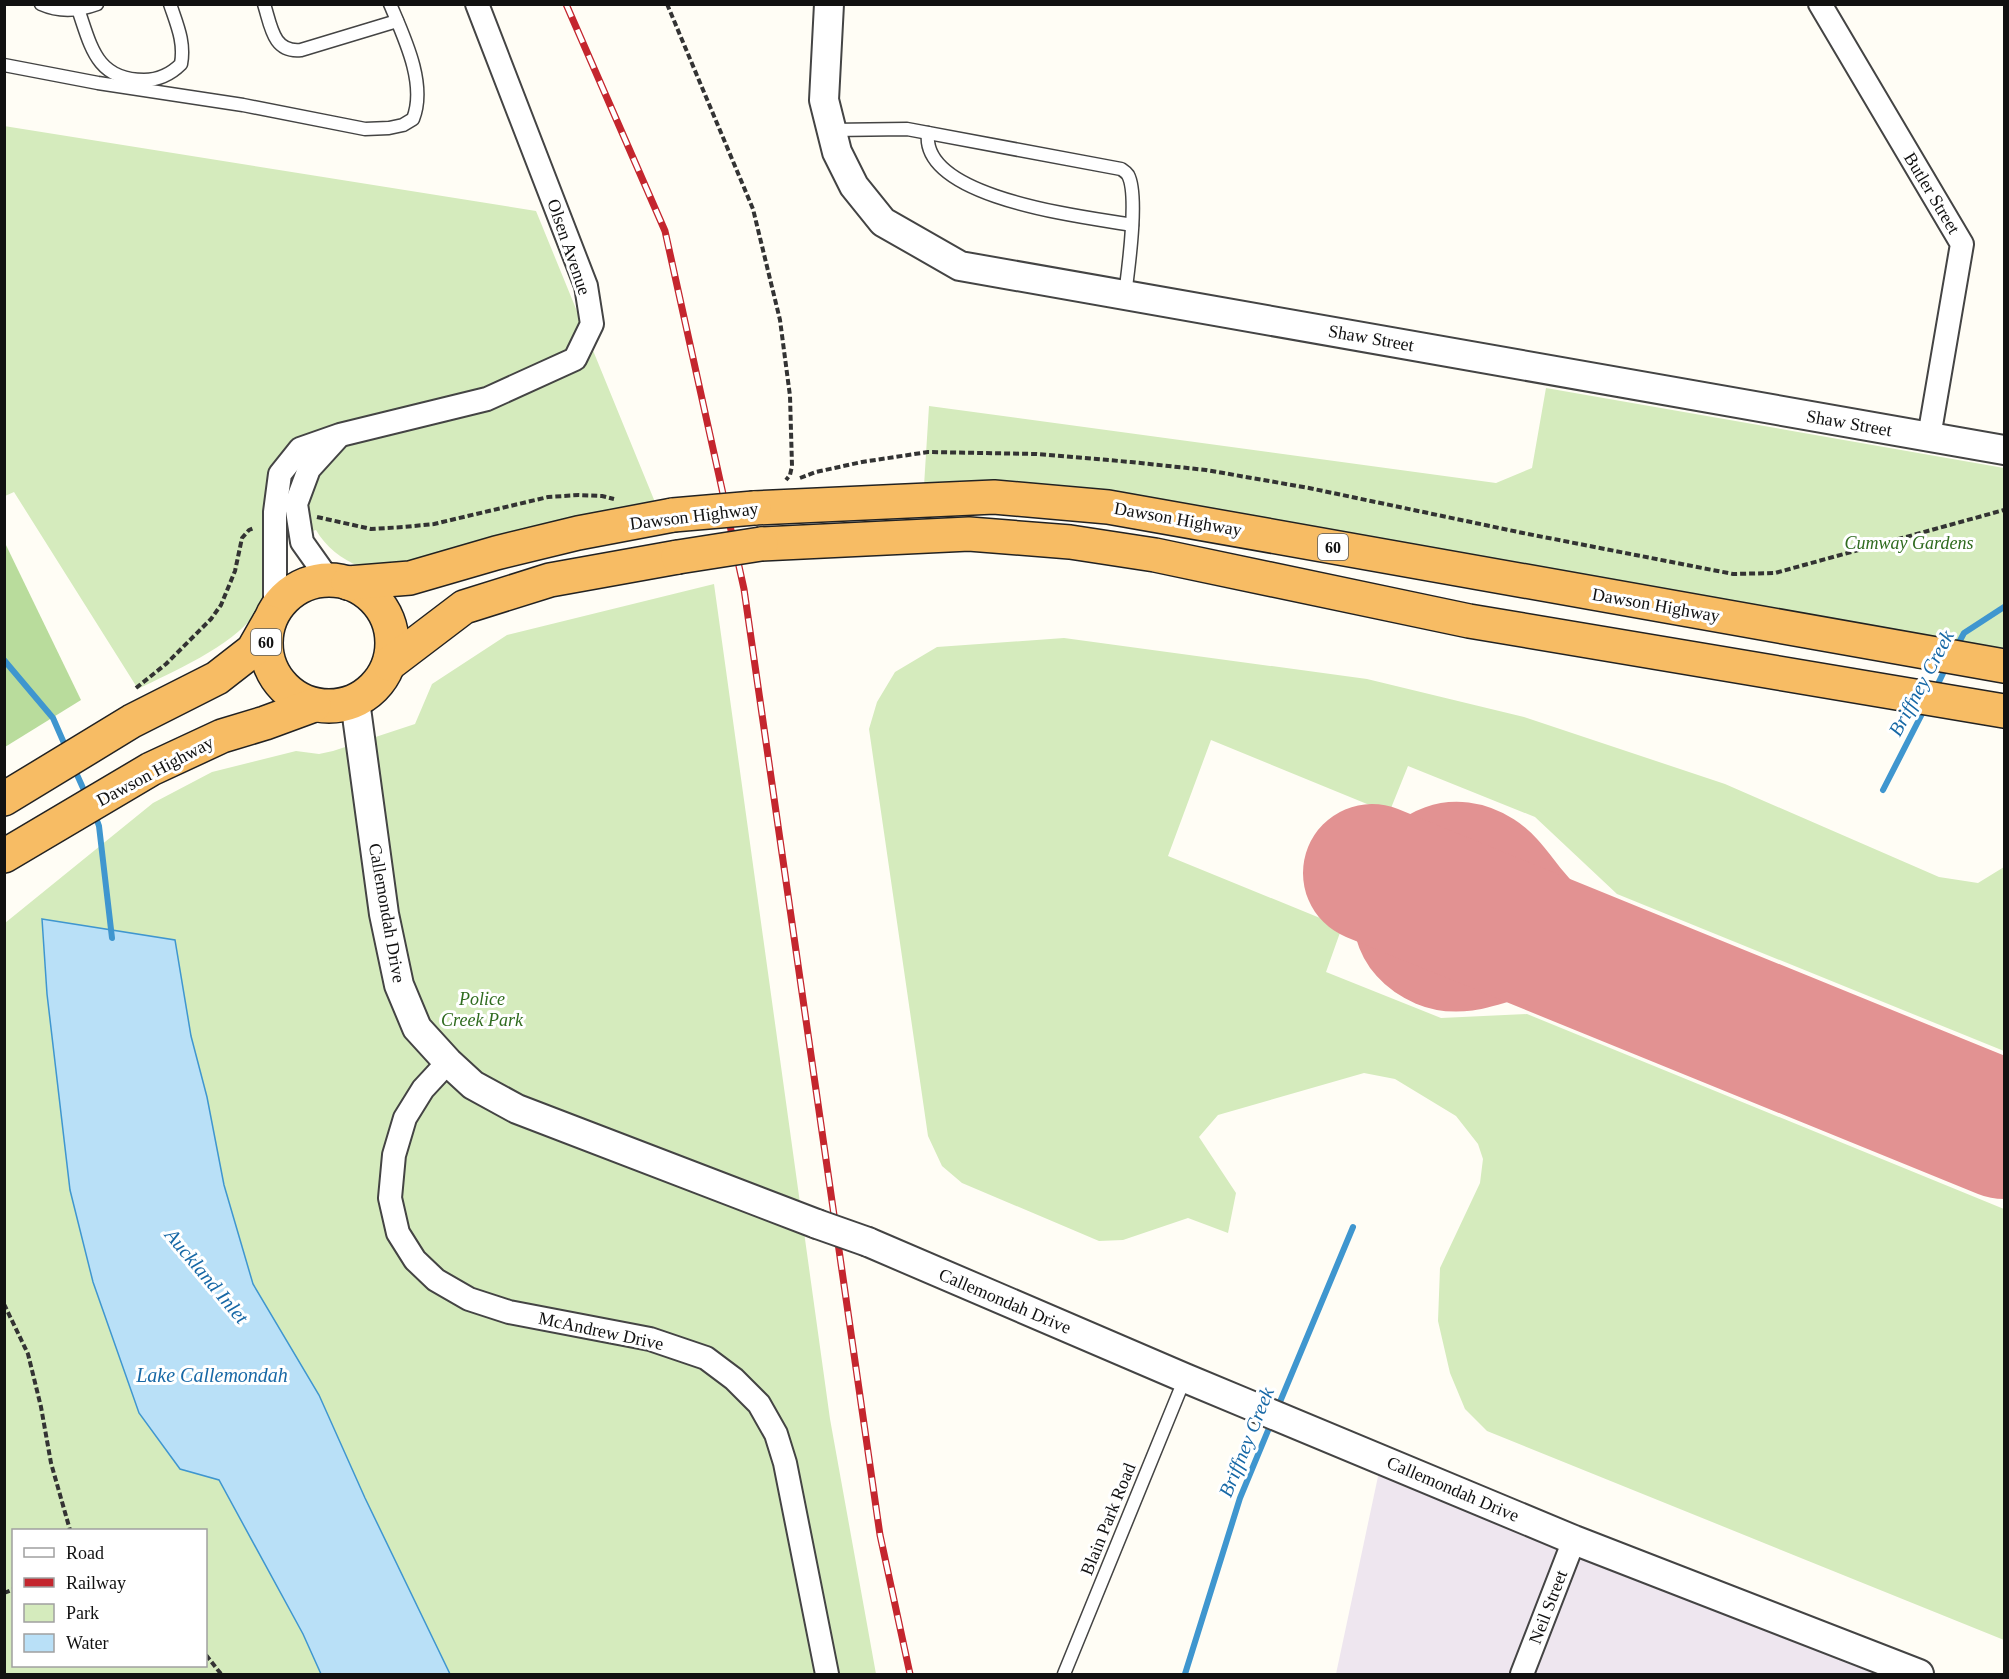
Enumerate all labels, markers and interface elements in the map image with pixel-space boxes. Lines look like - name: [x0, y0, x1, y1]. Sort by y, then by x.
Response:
- street label: Butler Street: [1900, 149, 1964, 237]
- street label: Olsen Avenue: [543, 196, 595, 298]
- street label: Shaw Street: [1327, 321, 1415, 355]
- street label: Shaw Street: [1805, 406, 1893, 440]
- street label: Dawson Highway: [629, 498, 759, 534]
- street label: Dawson Highway: [1113, 498, 1243, 540]
- park label: Cumway Gardens: [1845, 533, 1973, 553]
- road number: 60: [1318, 534, 1348, 560]
- street label: Dawson Highway: [1591, 584, 1721, 626]
- water label: Briffney Creek: [1884, 625, 1959, 740]
- road number: 60: [251, 629, 281, 655]
- street label: Dawson Highway: [93, 732, 217, 810]
- street label: Callemondah Drive: [365, 842, 409, 984]
- park label: Police Creek Park: [441, 989, 524, 1030]
- water label: Auckland Inlet: [160, 1223, 253, 1328]
- street label: Callemondah Drive: [936, 1264, 1074, 1338]
- street label: McAndrew Drive: [537, 1308, 665, 1354]
- water label: Lake Callemondah: [135, 1364, 288, 1386]
- water label: Briffney Creek: [1214, 1383, 1279, 1500]
- street label: Callemondah Drive: [1384, 1452, 1522, 1526]
- street label: Blain Park Road: [1076, 1460, 1140, 1578]
- legend: [12, 1529, 207, 1667]
- text: Road: [66, 1543, 104, 1563]
- street label: Neil Street: [1525, 1567, 1571, 1647]
- text: Railway: [66, 1573, 126, 1593]
- text: Park: [66, 1603, 99, 1623]
- text: Water: [66, 1633, 109, 1653]

